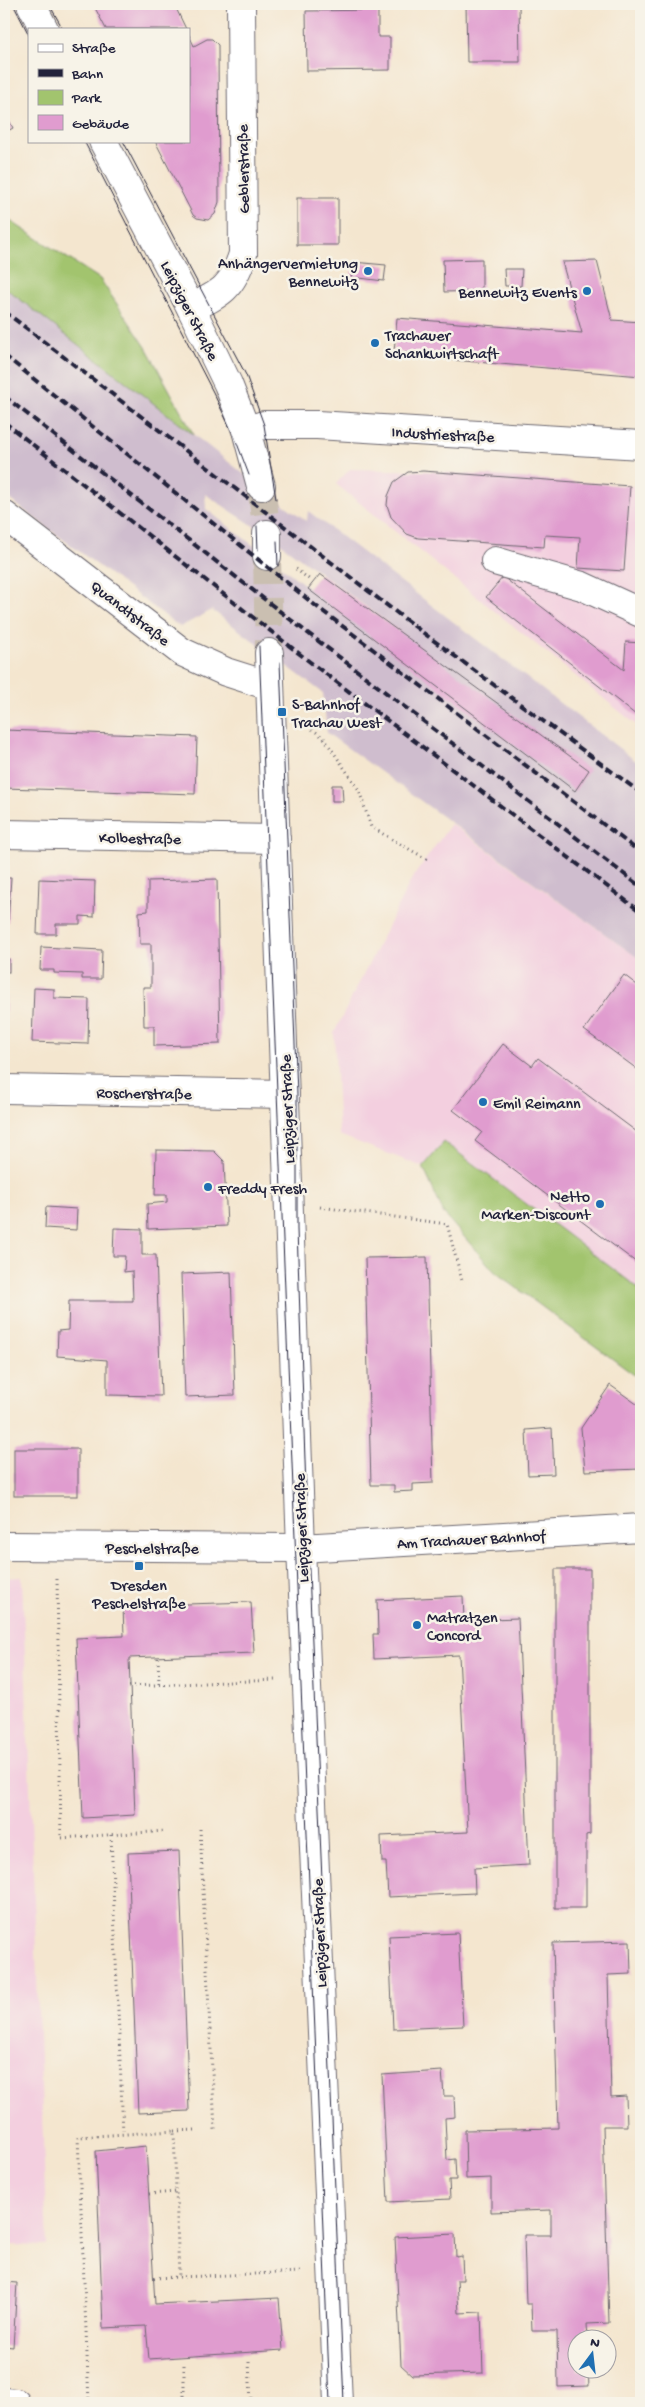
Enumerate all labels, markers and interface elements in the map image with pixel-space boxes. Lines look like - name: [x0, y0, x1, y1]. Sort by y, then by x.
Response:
- legend: [28, 28, 190, 142]
- text: Straße: [72, 40, 116, 58]
- text: Bahn: [71, 66, 103, 84]
- text: Park: [71, 90, 102, 108]
- text: Gebäude: [72, 116, 129, 134]
- street label: Geblerstraße: [235, 123, 256, 214]
- place label: Anhängervermietung Bennewitz: [218, 256, 359, 293]
- street label: Leipziger Straße: [155, 259, 221, 365]
- marker: Anhängervermietung Bennewitz: [362, 265, 374, 277]
- place label: Bennewitz Events: [458, 285, 578, 304]
- marker: Bennewitz Events: [581, 285, 593, 297]
- place label: Trachauer Schankwirtschaft: [384, 328, 500, 365]
- marker: Trachauer Schankwirtschaft: [369, 337, 381, 349]
- street label: Industriestraße: [391, 424, 496, 449]
- street label: Quandtstraße: [85, 578, 173, 652]
- place label: S-Bahnhof Trachau West: [291, 697, 383, 734]
- marker: S-Bahnhof Trachau West: [276, 706, 288, 718]
- street label: Kolbestraße: [99, 830, 182, 851]
- street label: Leipziger Straße: [278, 1053, 301, 1164]
- street label: Roscherstraße: [96, 1085, 193, 1106]
- marker: Emil Reimann: [477, 1096, 489, 1108]
- place label: Emil Reimann: [493, 1096, 581, 1115]
- marker: Freddy Fresh: [202, 1181, 214, 1193]
- place label: Freddy Fresh: [217, 1181, 308, 1200]
- place label: Netto Marken-Discount: [481, 1189, 591, 1226]
- marker: Netto Marken-Discount: [594, 1198, 606, 1210]
- street label: Leipziger Straße: [292, 1472, 315, 1583]
- street label: Am Trachauer Bahnhof: [397, 1528, 547, 1555]
- street label: Peschelstraße: [104, 1541, 200, 1560]
- marker: Dresden Peschelstraße: [133, 1560, 145, 1572]
- place label: Dresden Peschelstraße: [91, 1578, 187, 1615]
- place label: Matratzen Concord: [427, 1610, 498, 1647]
- marker: Matratzen Concord: [411, 1619, 423, 1631]
- street label: Leipziger Straße: [310, 1877, 333, 1988]
- north arrow: [568, 2330, 618, 2380]
- text: N: [588, 2334, 601, 2353]

